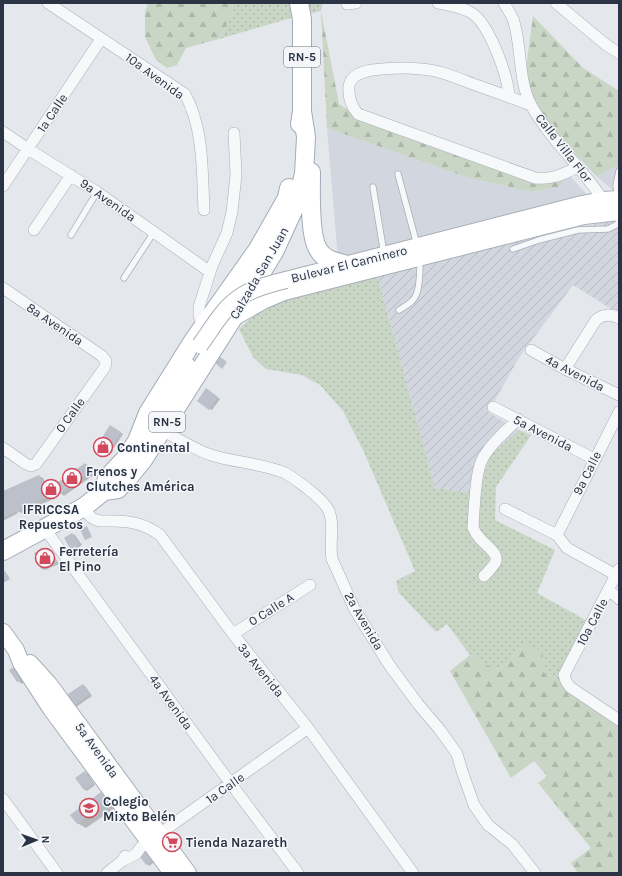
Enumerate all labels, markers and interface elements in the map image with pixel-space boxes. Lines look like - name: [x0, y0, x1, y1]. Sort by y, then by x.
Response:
- road number: RN-5: [284, 47, 320, 67]
- street label: 10a Avenida: [123, 50, 187, 102]
- street label: 1a Calle: [34, 90, 71, 135]
- street label: Calle Villa Flor: [532, 111, 596, 186]
- street label: 9a Avenida: [77, 175, 139, 225]
- street label: Calzada San Juan: [226, 224, 292, 322]
- street label: Bulevar El Caminero: [289, 242, 409, 286]
- street label: 8a Avenida: [24, 300, 86, 348]
- street label: 4a Avenida: [543, 352, 607, 394]
- street label: 0 Calle: [52, 394, 88, 436]
- road number: RN-5: [149, 412, 185, 432]
- street label: 5a Avenida: [511, 412, 575, 454]
- shop icon: Continental: [92, 436, 114, 458]
- place label: Continental: [117, 440, 190, 455]
- street label: 9a Calle: [570, 448, 604, 497]
- place label: Frenos y Clutches América: [86, 464, 195, 494]
- shop icon: Frenos y Clutches América: [61, 467, 83, 489]
- shop icon: IFRICCSA Repuestos: [40, 478, 62, 500]
- place label: IFRICCSA Repuestos: [19, 502, 83, 532]
- place label: Ferretería El Pino: [59, 544, 119, 574]
- shop icon: Ferretería El Pino: [34, 547, 56, 569]
- street label: 0 Calle A: [246, 589, 297, 629]
- street label: 2a Avenida: [341, 589, 387, 653]
- street label: 10a Calle: [573, 596, 611, 648]
- street label: 3a Avenida: [235, 640, 287, 700]
- street label: 4a Avenida: [146, 672, 196, 732]
- street label: 5a Avenida: [72, 719, 122, 781]
- street label: 1a Calle: [203, 769, 247, 807]
- place label: Colegio Mixto Belén: [103, 794, 176, 824]
- school or university icon: Colegio Mixto Belén: [78, 797, 100, 819]
- north arrow: [16, 820, 56, 860]
- supermarket icon: Tienda Nazareth: [161, 831, 183, 853]
- text: N: [39, 835, 52, 844]
- place label: Tienda Nazareth: [186, 835, 287, 850]

